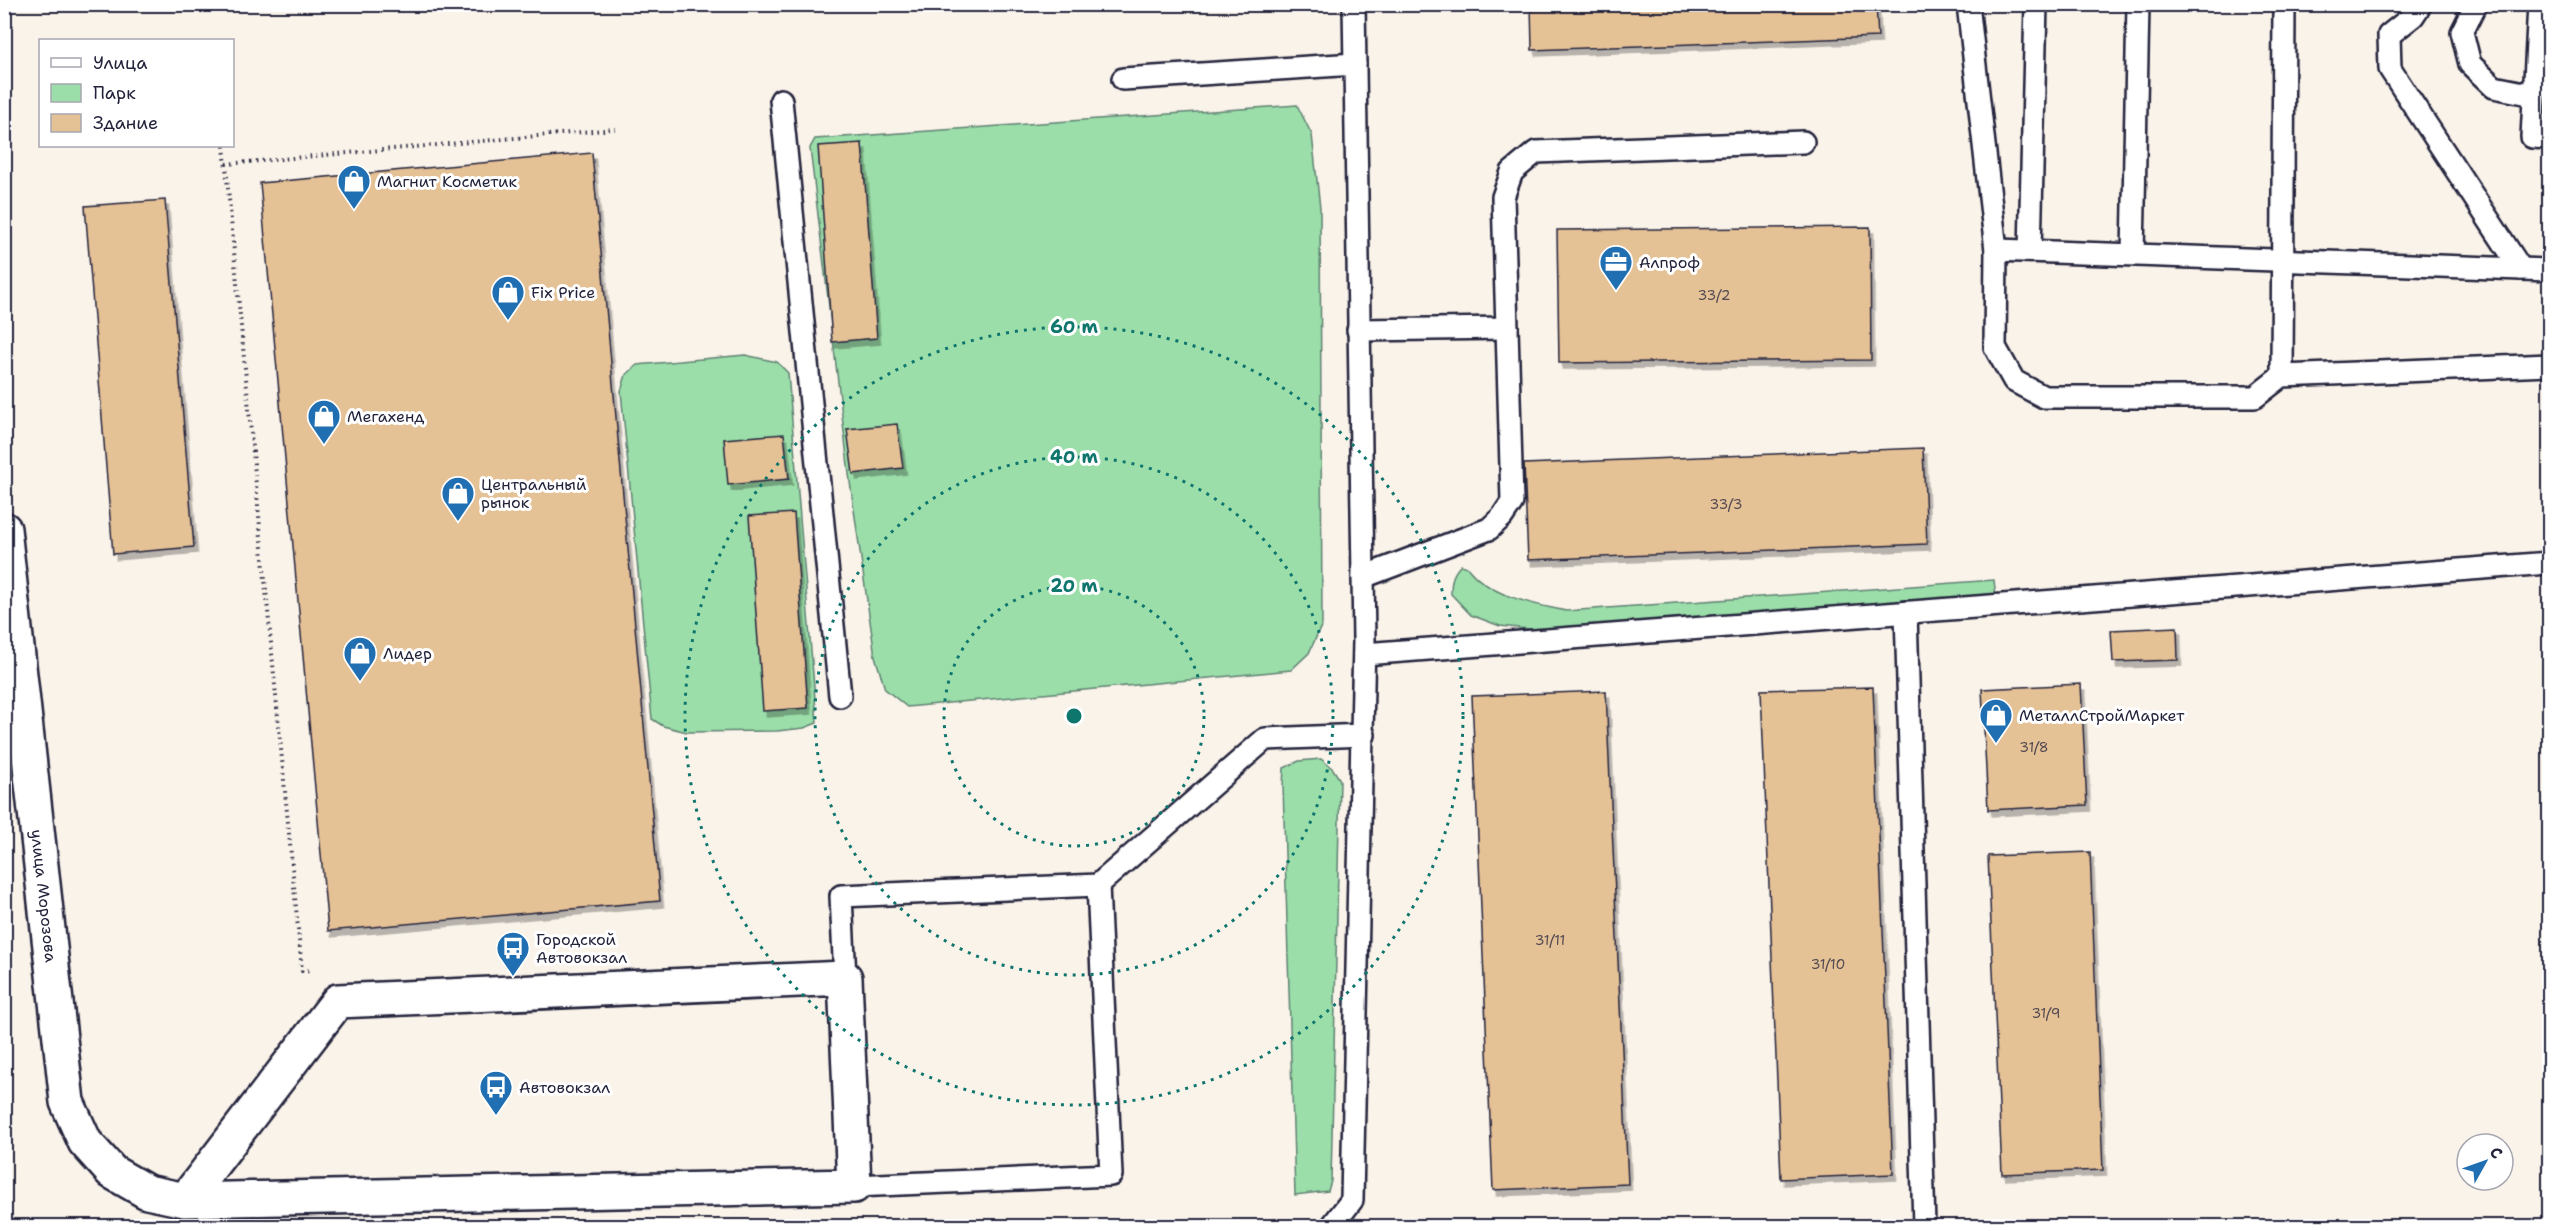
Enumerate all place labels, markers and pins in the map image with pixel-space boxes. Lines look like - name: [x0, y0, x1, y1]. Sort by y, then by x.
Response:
- shop icon: Магнит Косметик: [336, 163, 372, 210]
- place label: Магнит Косметик: [377, 171, 518, 192]
- office icon: Алпроф: [1598, 244, 1634, 291]
- place label: Алпроф: [1639, 252, 1700, 273]
- shop icon: Fix Price: [490, 274, 526, 321]
- place label: Fix Price: [531, 282, 595, 303]
- shop icon: Мегахенд: [306, 398, 342, 445]
- place label: Мегахенд: [347, 406, 425, 427]
- place label: Центральный рынок: [481, 474, 586, 513]
- shop icon: Центральный рынок: [440, 475, 476, 522]
- shop icon: Лидер: [342, 635, 378, 682]
- place label: Лидер: [383, 643, 432, 664]
- shop icon: МеталлСтройМаркет: [1978, 697, 2014, 744]
- place label: МеталлСтройМаркет: [2019, 705, 2185, 726]
- centre of rings: [1064, 706, 1084, 726]
- place label: Городской Автовокзал: [536, 929, 627, 968]
- bus stop icon: Городской Автовокзал: [495, 930, 531, 977]
- bus stop icon: Автовокзал: [478, 1069, 514, 1116]
- place label: Автовокзал: [519, 1077, 610, 1098]

